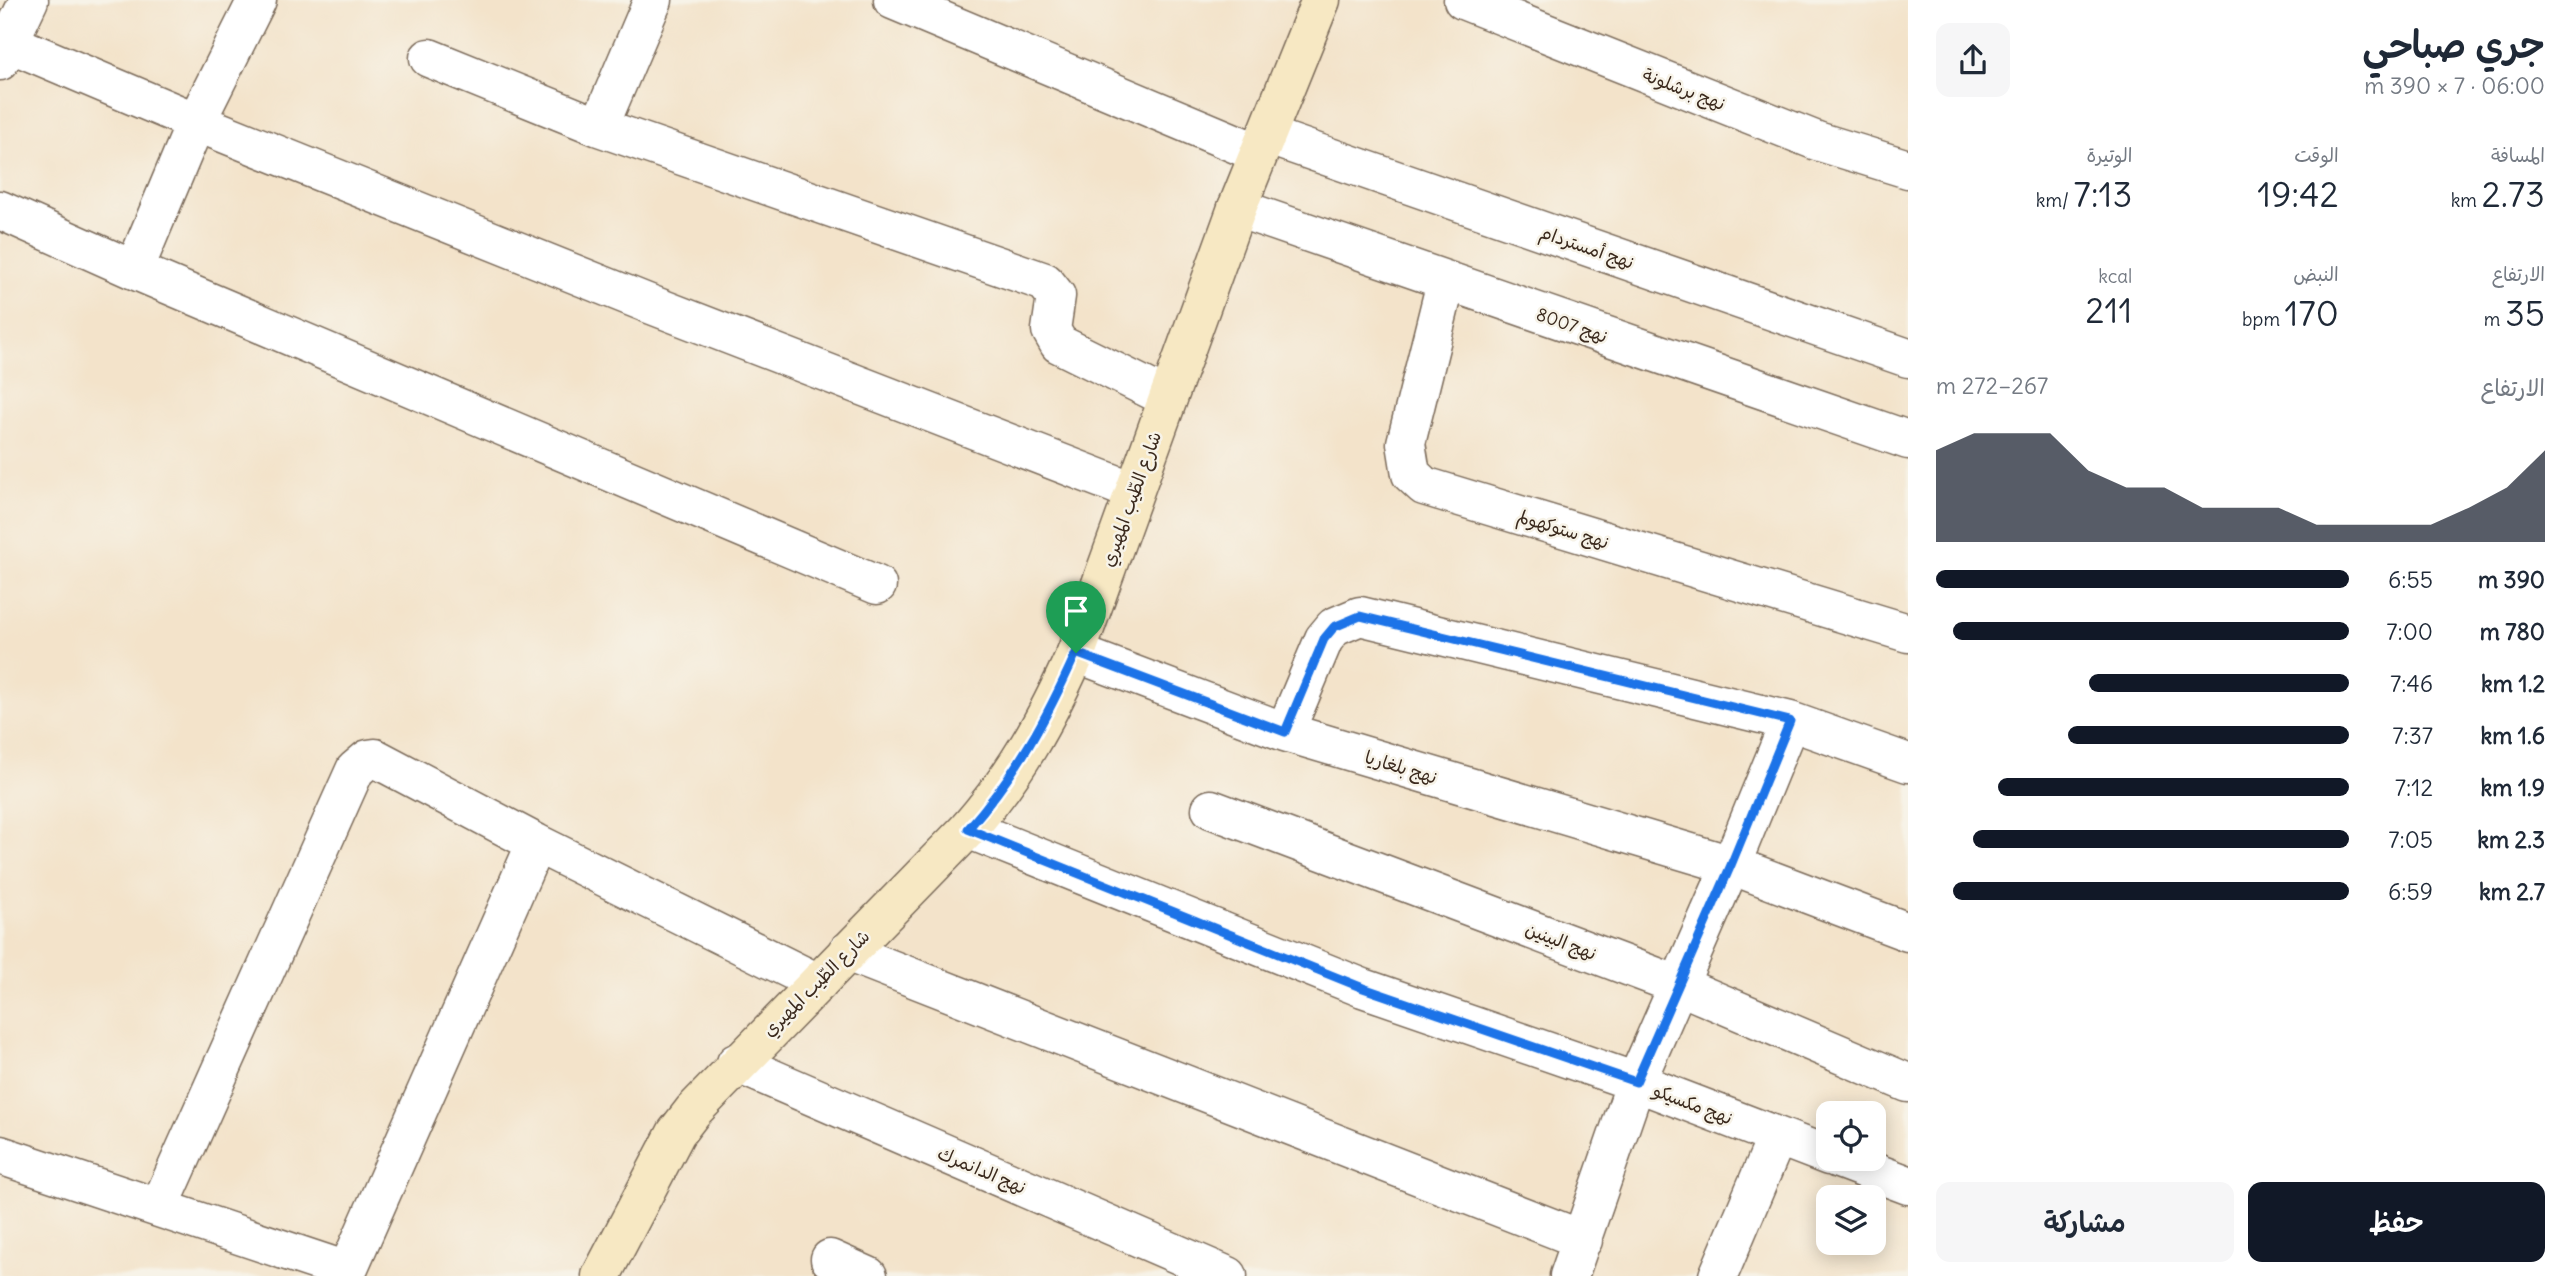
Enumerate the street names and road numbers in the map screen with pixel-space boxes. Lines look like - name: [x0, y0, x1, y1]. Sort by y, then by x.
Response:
- street label: نهج برشلونة: [1639, 63, 1728, 116]
- street label: نهج أمستردام: [1536, 220, 1637, 277]
- street label: نهج 8007: [1533, 302, 1611, 349]
- street label: شارع الطّيب المهيري: [1096, 428, 1168, 570]
- street label: نهج ستوكهولم: [1513, 504, 1612, 557]
- street label: نهج بلغاريا: [1362, 745, 1440, 790]
- street label: نهج البينين: [1522, 917, 1600, 966]
- street label: شارع الطّيب المهيري: [758, 925, 876, 1043]
- street label: نهج مكسيكو: [1648, 1078, 1736, 1130]
- street label: نهج الدانمرك: [934, 1141, 1030, 1200]

